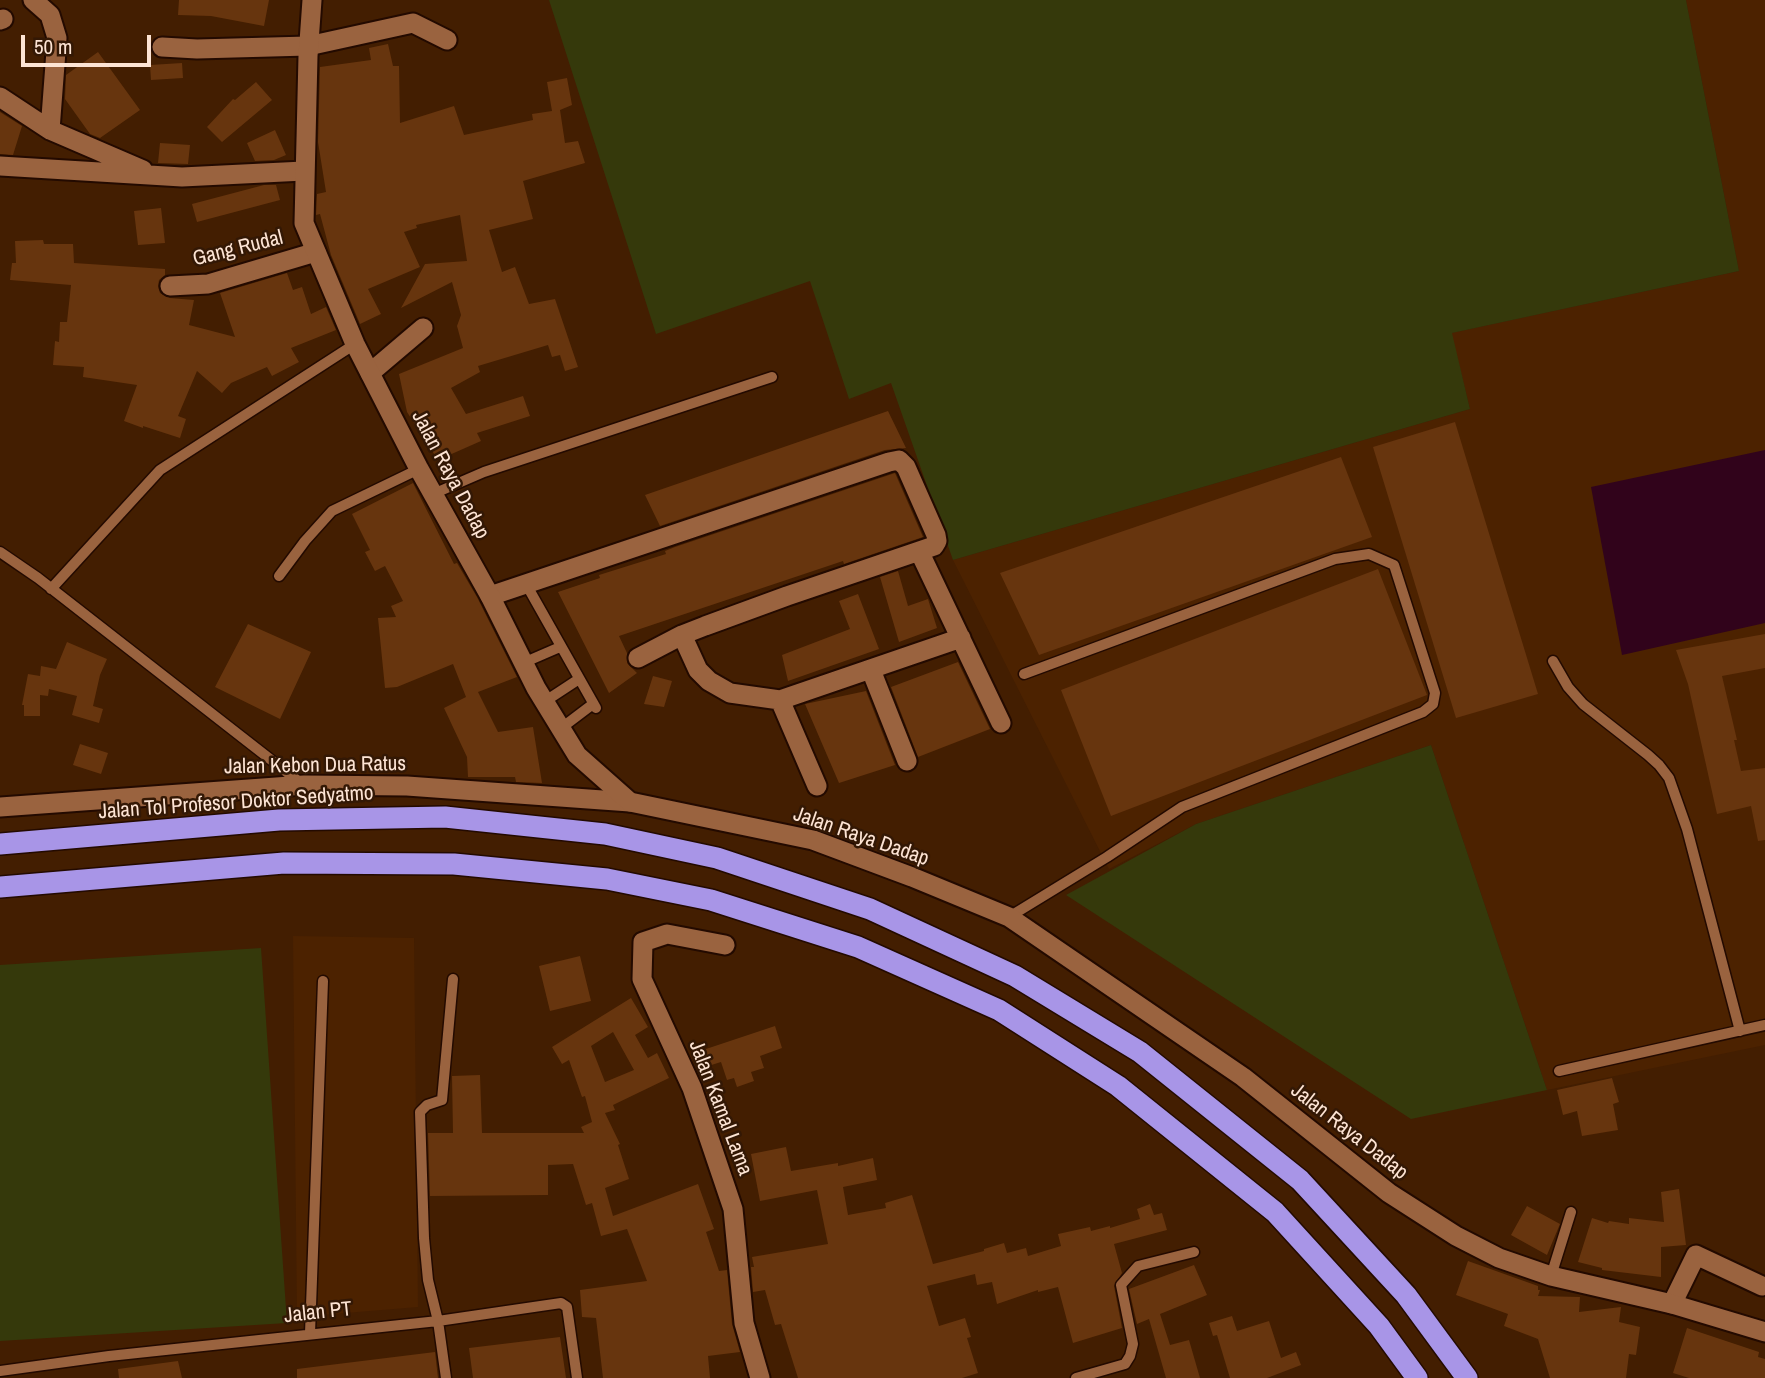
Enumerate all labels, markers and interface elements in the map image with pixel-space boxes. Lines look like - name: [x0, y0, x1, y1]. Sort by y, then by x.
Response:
- scale bar: [24, 21, 154, 65]
- text: 50 m: [34, 32, 72, 61]
- street label: Gang Rudal: [190, 226, 286, 272]
- street label: Jalan Raya Dadap: [406, 407, 494, 543]
- street label: Jalan Kebon Dua Ratus: [224, 752, 406, 780]
- street label: Jalan Tol Profesor Doktor Sedyatmo: [98, 781, 374, 825]
- street label: Jalan Raya Dadap: [790, 802, 932, 872]
- street label: Jalan Kamal Lama: [683, 1037, 757, 1179]
- street label: Jalan Raya Dadap: [1285, 1078, 1413, 1186]
- street label: Jalan PT: [283, 1297, 353, 1329]

